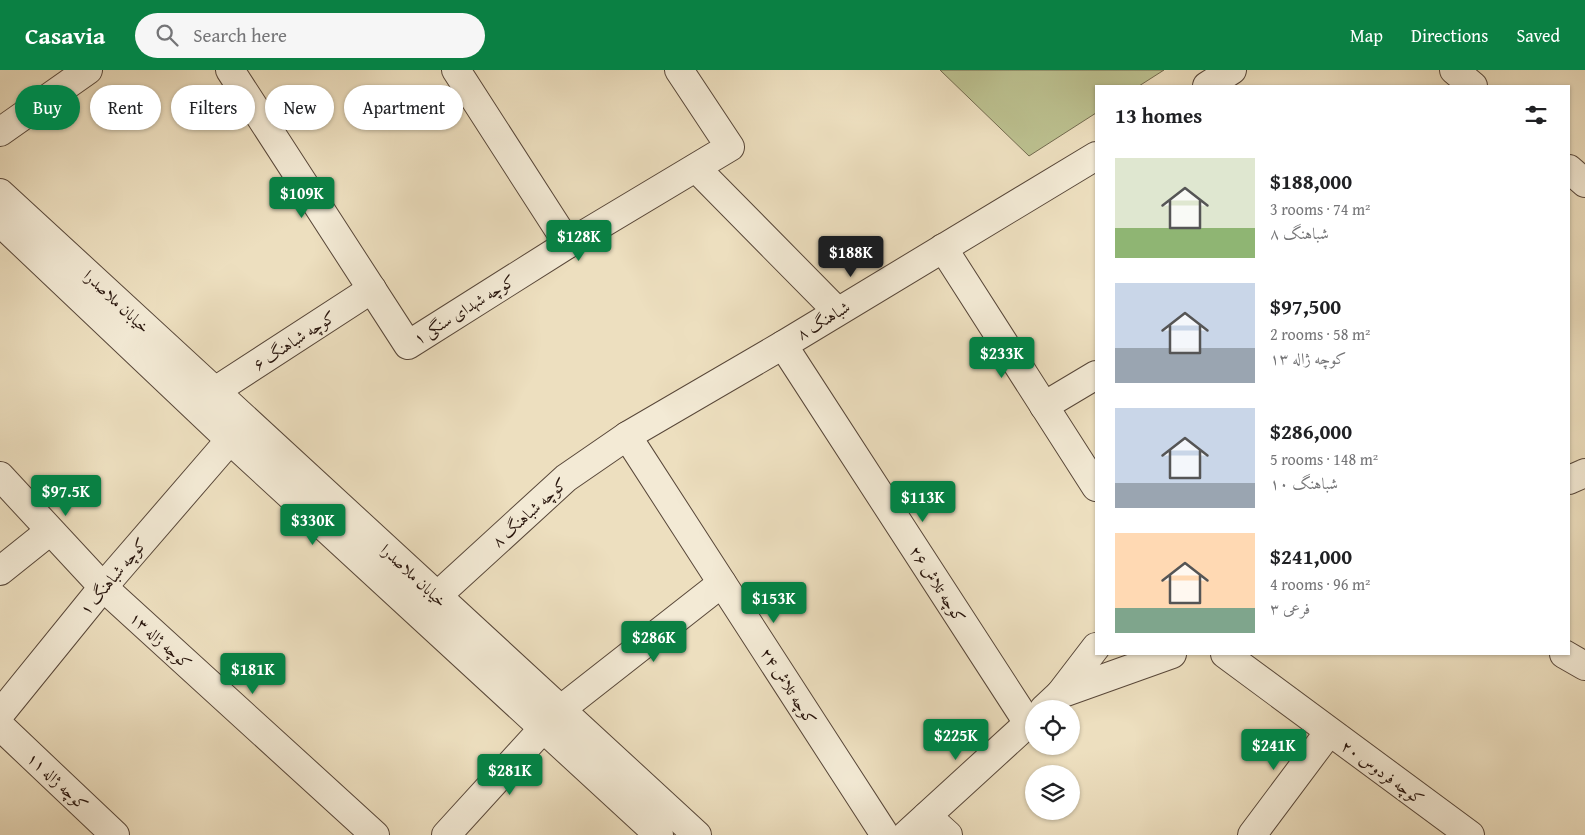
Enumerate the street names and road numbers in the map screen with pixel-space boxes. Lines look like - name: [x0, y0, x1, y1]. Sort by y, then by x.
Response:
- street label: خیابان ملاصدرا: [78, 264, 156, 338]
- street label: کوچه شهدای سنگی ۱: [408, 268, 520, 350]
- street label: شباهنگ ۸: [792, 295, 854, 345]
- street label: کوچه شباهنگ ۶: [248, 304, 340, 376]
- street label: کوچه شباهنگ ۸: [486, 472, 572, 552]
- street label: کوچه شباهنگ ۱: [74, 532, 152, 620]
- street label: خیابان ملاصدرا: [375, 538, 453, 612]
- street label: کوچه تلاش ۲۶: [904, 541, 972, 627]
- street label: کوچه ژاله ۱۳: [125, 606, 197, 674]
- street label: کوچه تلاش ۲۴: [755, 643, 823, 729]
- street label: کوچه فردوس ۲۰: [1337, 734, 1429, 810]
- street label: کوچه ژاله ۱۱: [22, 746, 94, 816]

